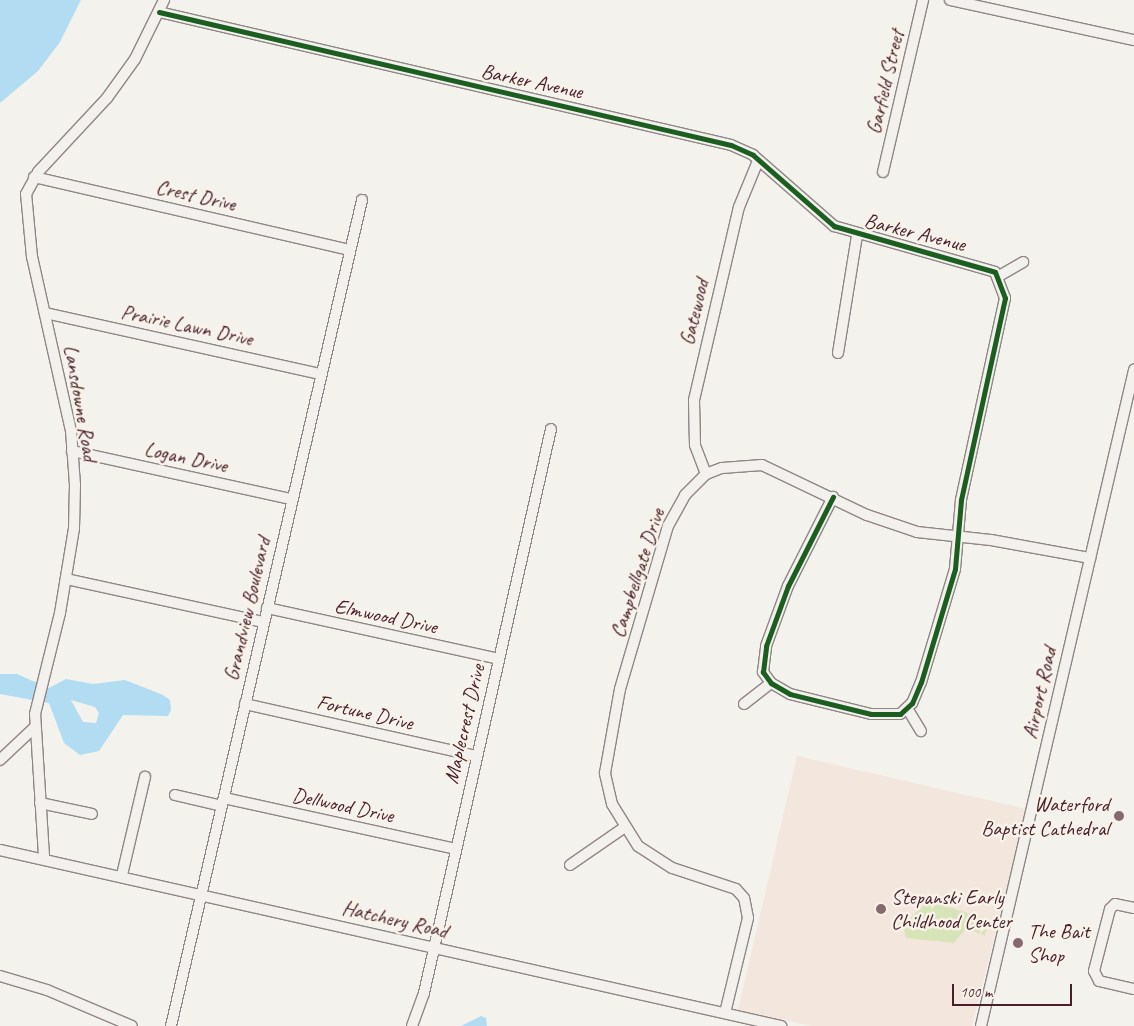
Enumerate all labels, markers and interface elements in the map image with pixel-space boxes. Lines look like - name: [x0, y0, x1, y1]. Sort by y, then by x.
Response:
- street label: Garfield Street: [861, 27, 909, 137]
- street label: Barker Avenue: [479, 58, 585, 104]
- street label: Crest Drive: [154, 174, 238, 216]
- street label: Barker Avenue: [862, 207, 968, 257]
- street label: Gatewood: [674, 276, 714, 348]
- street label: Prairie Lawn Drive: [118, 299, 256, 351]
- street label: Lansdowne Road: [58, 343, 104, 463]
- street label: Logan Drive: [142, 436, 230, 478]
- street label: Campbellgate Drive: [604, 505, 670, 641]
- street label: Grandview Boulevard: [218, 535, 276, 683]
- street label: Elmwood Drive: [332, 593, 440, 639]
- street label: Airport Road: [1016, 645, 1062, 741]
- street label: Maplecrest Drive: [438, 662, 490, 786]
- street label: Fortune Drive: [314, 689, 416, 735]
- street label: Dellwood Drive: [290, 782, 396, 828]
- place label: Waterford Baptist Cathedral: [981, 791, 1109, 841]
- marker: Waterford Baptist Cathedral: [1113, 810, 1125, 822]
- place label: Stepanski Early Childhood Center: [891, 884, 1012, 934]
- street label: Hatchery Road: [340, 895, 450, 943]
- marker: Stepanski Early Childhood Center: [875, 903, 887, 915]
- place label: The Bait Shop: [1028, 918, 1091, 968]
- marker: The Bait Shop: [1012, 937, 1024, 949]
- scale bar: [954, 974, 1074, 1006]
- text: 100 m: [960, 983, 992, 1002]

